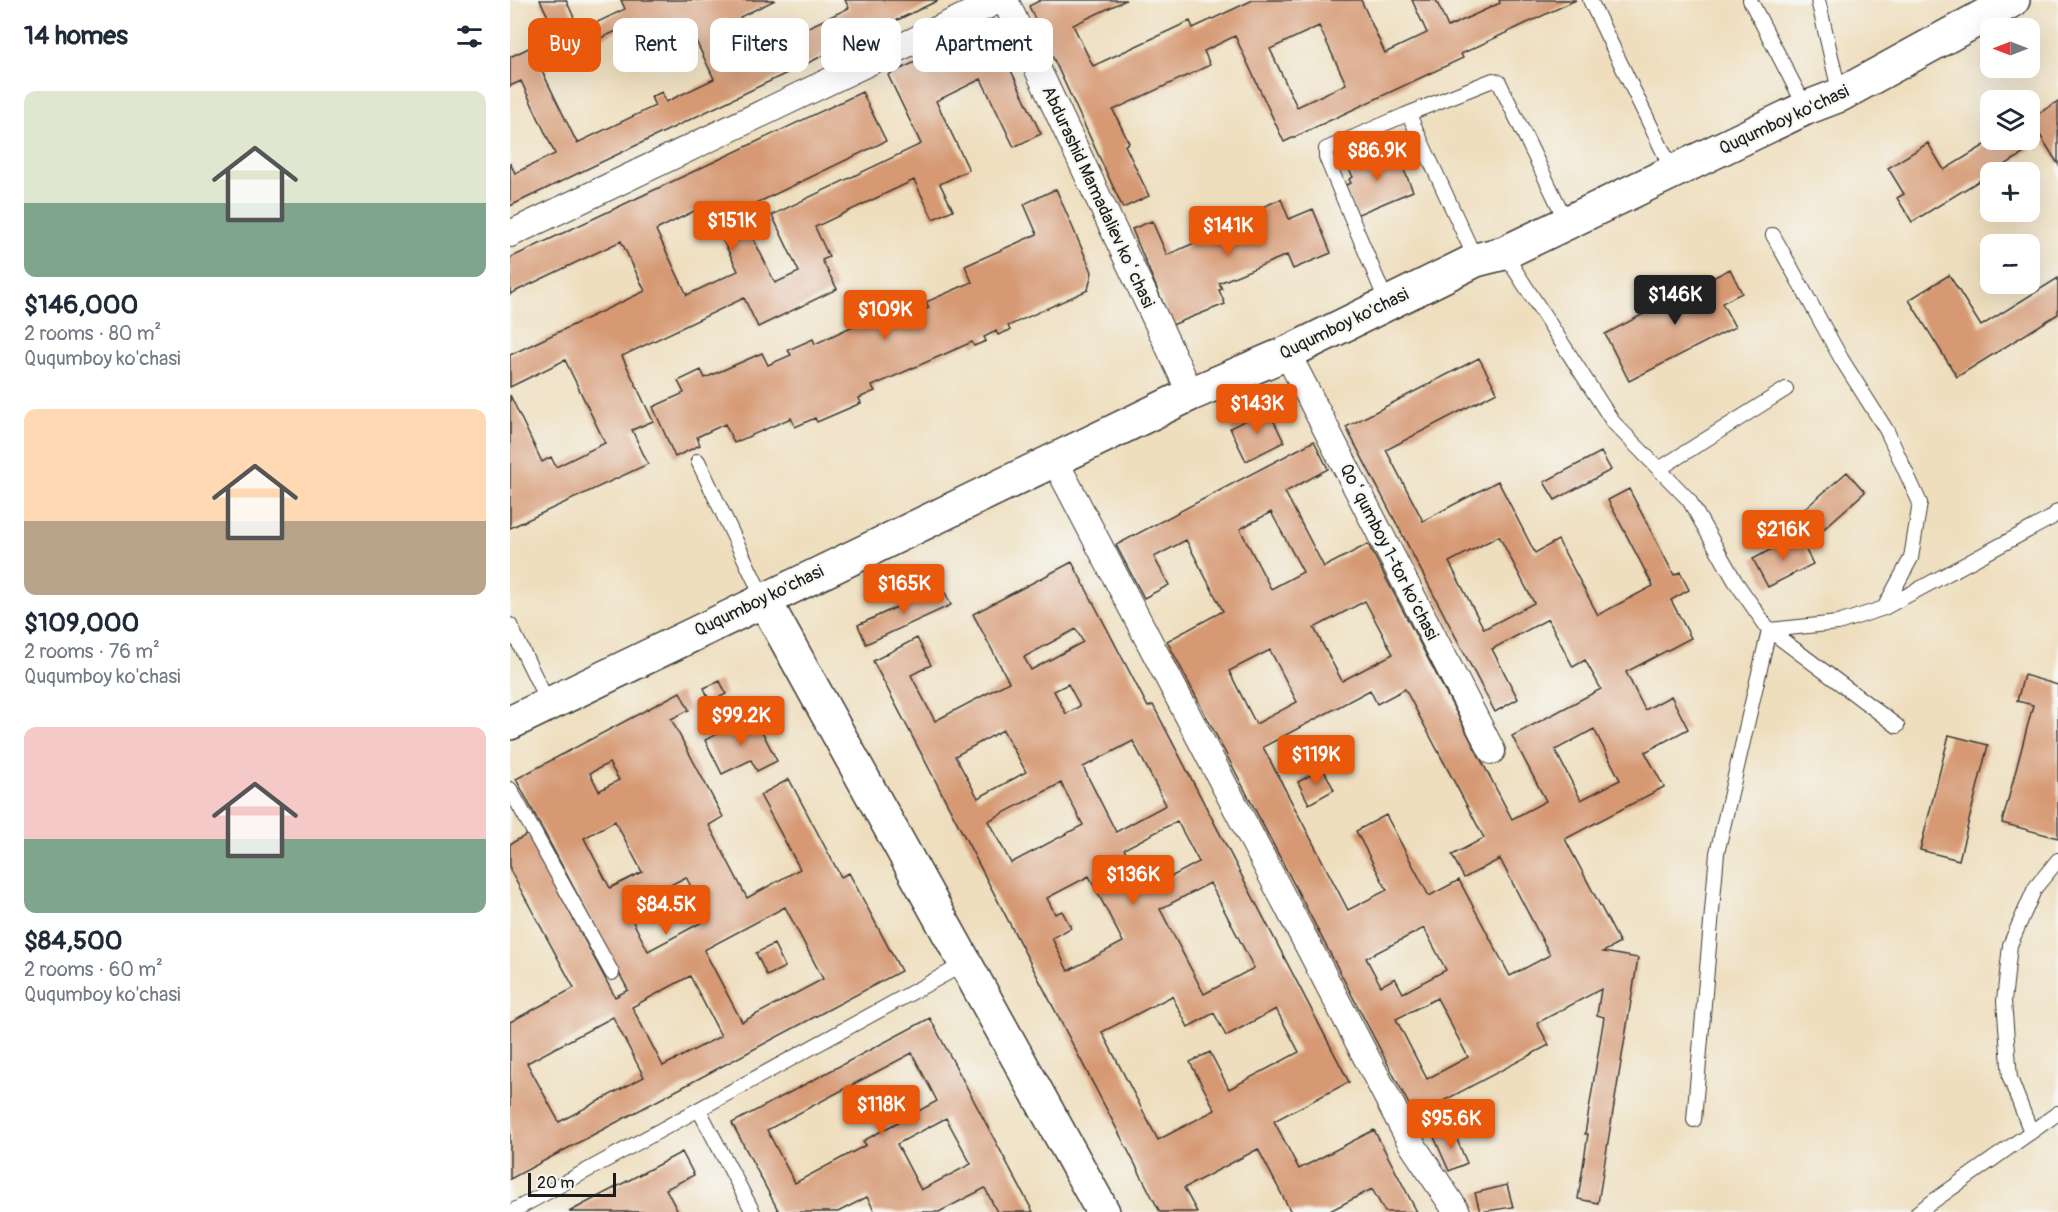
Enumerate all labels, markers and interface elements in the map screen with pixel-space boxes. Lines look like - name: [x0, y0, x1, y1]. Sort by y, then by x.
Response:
- chip: Buy: [528, 18, 601, 72]
- chip: Rent: [613, 18, 698, 72]
- chip: Filters: [710, 18, 809, 72]
- chip: New: [821, 18, 901, 72]
- chip: Apartment: [913, 18, 1053, 72]
- north arrow: [1980, 18, 2040, 78]
- map controls: [1980, 18, 2040, 294]
- text: 14 homes: [24, 20, 128, 52]
- icon: filters: [453, 20, 486, 53]
- street label: Ququmboy ko'chasi: [1715, 80, 1853, 160]
- street label: Abdurashid Mamadaliev koʻchasi: [1036, 82, 1160, 312]
- button: layers: [1980, 90, 2040, 150]
- icon: home: [201, 130, 309, 238]
- pin: $86.9K: [1328, 131, 1426, 182]
- text: $86.9K: [1347, 138, 1407, 163]
- button: +: [1980, 162, 2040, 222]
- pin: $151K: [690, 201, 774, 252]
- pin: $141K: [1186, 206, 1270, 257]
- text: $151K: [707, 208, 757, 233]
- text: $141K: [1203, 213, 1253, 238]
- button: −: [1980, 234, 2040, 294]
- pin: $146K: [1633, 275, 1717, 326]
- text: $146K: [1648, 282, 1702, 307]
- street label: Ququmboy ko'chasi: [1276, 283, 1412, 365]
- text: $146,000: [24, 289, 138, 321]
- pin: $109K: [843, 290, 927, 341]
- text: $109K: [858, 297, 912, 322]
- text: 2 rooms · 80 m²: [24, 321, 161, 346]
- text: Ququmboy ko'chasi: [24, 346, 181, 371]
- pin: $143K: [1215, 384, 1299, 435]
- text: $143K: [1230, 391, 1284, 416]
- icon: home: [201, 448, 309, 556]
- street label: Qoʻqumboy 1-tor koʼchasi: [1334, 460, 1444, 644]
- pin: $216K: [1741, 510, 1825, 561]
- text: $216K: [1756, 517, 1810, 542]
- street label: Ququmboy ko'chasi: [691, 560, 827, 642]
- pin: $165K: [862, 564, 946, 615]
- text: $165K: [877, 571, 931, 596]
- text: $109,000: [24, 607, 139, 639]
- text: 2 rooms · 76 m²: [24, 639, 160, 664]
- text: Ququmboy ko'chasi: [24, 664, 181, 689]
- pin: $99.2K: [692, 696, 790, 747]
- text: $99.2K: [711, 703, 771, 728]
- pin: $119K: [1274, 735, 1358, 786]
- text: $119K: [1292, 742, 1340, 767]
- icon: home: [201, 766, 309, 874]
- pin: $136K: [1091, 855, 1175, 906]
- text: $136K: [1106, 862, 1160, 887]
- pin: $84.5K: [617, 885, 715, 936]
- text: $84.5K: [636, 892, 696, 917]
- text: $84,500: [24, 925, 123, 957]
- text: 2 rooms · 60 m²: [24, 957, 163, 982]
- text: Ququmboy ko'chasi: [24, 982, 181, 1007]
- pin: $118K: [839, 1085, 923, 1136]
- text: $118K: [857, 1092, 905, 1117]
- pin: $95.6K: [1402, 1099, 1500, 1150]
- text: $95.6K: [1421, 1106, 1481, 1131]
- scale bar: [528, 1170, 616, 1198]
- text: 20 m: [537, 1173, 575, 1193]

